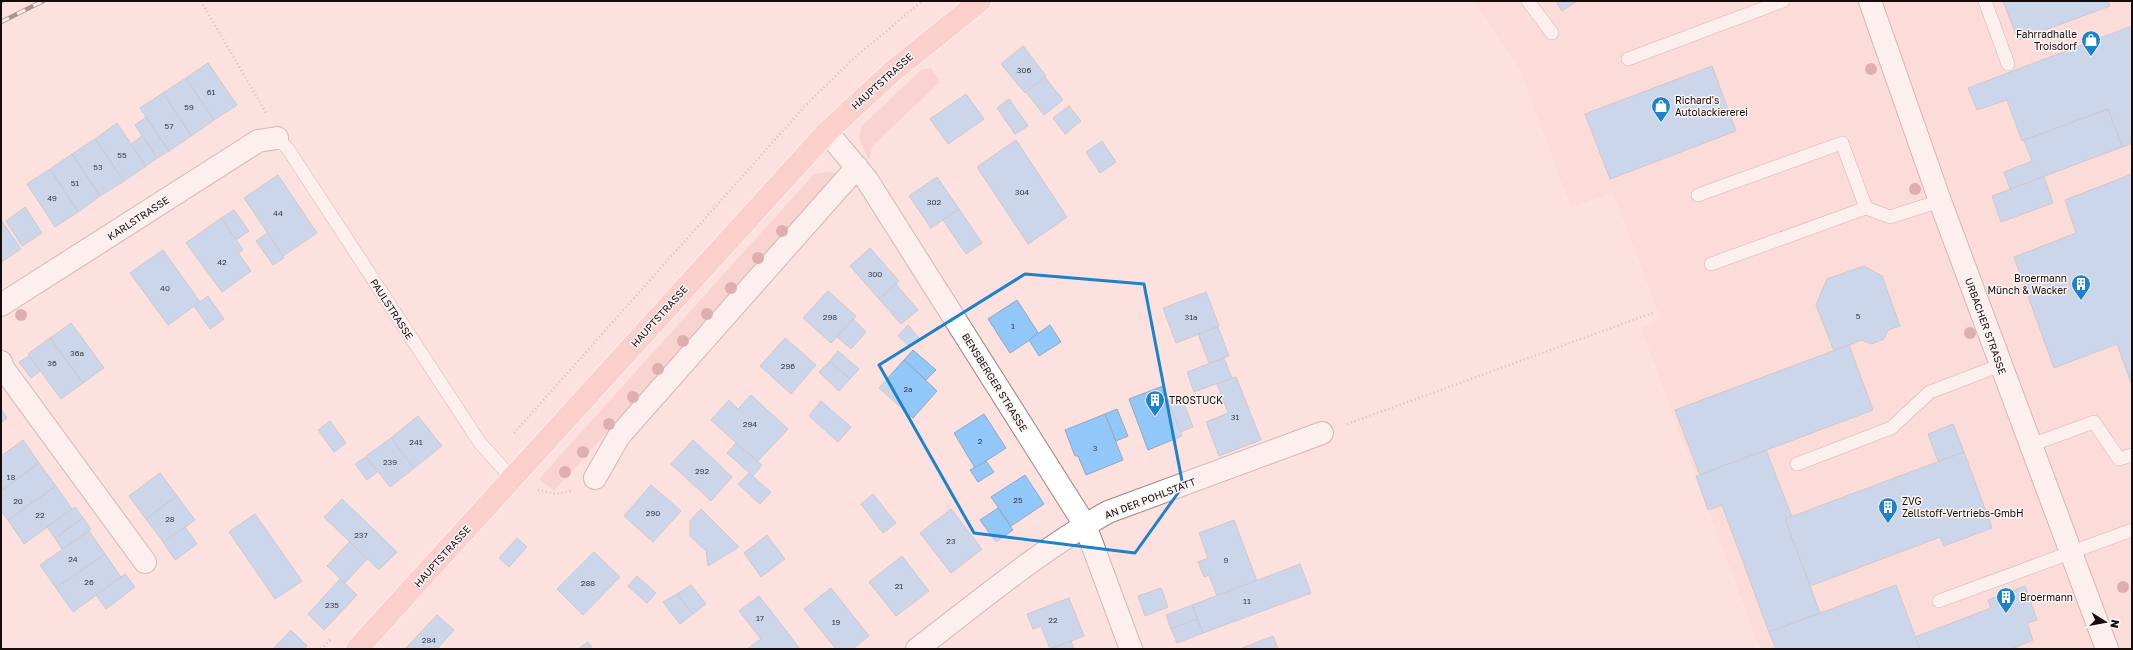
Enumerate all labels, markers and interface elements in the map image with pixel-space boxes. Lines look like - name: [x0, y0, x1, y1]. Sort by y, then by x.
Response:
- place label: Fahrradhalle Troisdorf: [2016, 28, 2077, 52]
- shop icon: Fahrradhalle Troisdorf: [2080, 29, 2102, 57]
- street label: HAUPTSTRASSE: [849, 50, 915, 112]
- house number: 306: [1017, 65, 1031, 75]
- house number: 61: [207, 87, 215, 97]
- place label: Richard's Autolackiererei: [1675, 94, 1748, 118]
- shop icon: Richard's Autolackiererei: [1650, 95, 1672, 123]
- house number: 59: [184, 102, 194, 112]
- house number: 57: [165, 121, 173, 131]
- house number: 55: [117, 150, 127, 160]
- house number: 53: [93, 162, 103, 172]
- house number: 51: [71, 178, 79, 188]
- house number: 304: [1015, 187, 1029, 197]
- house number: 49: [47, 193, 57, 203]
- street label: KARLSTRASSE: [105, 194, 171, 242]
- house number: 302: [927, 197, 941, 207]
- house number: 44: [273, 208, 283, 218]
- house number: 42: [217, 257, 227, 267]
- house number: 300: [868, 269, 882, 279]
- place label: Broermann Münch & Wacker: [1987, 272, 2067, 296]
- building icon: Broermann Münch & Wacker: [2070, 273, 2092, 301]
- street label: PAULSTRASSE: [368, 276, 416, 342]
- street label: URBACHER STRASSE: [1963, 276, 2009, 376]
- house number: 40: [160, 283, 170, 293]
- street label: HAUPTSTRASSE: [628, 283, 690, 349]
- house number: 5: [1856, 311, 1861, 321]
- house number: 298: [823, 312, 837, 322]
- house number: 31a: [1184, 312, 1198, 322]
- house number: 1: [1011, 321, 1015, 331]
- street label: BENSBERGER STRASSE: [960, 331, 1030, 433]
- house number: 36a: [70, 348, 84, 358]
- house number: 36: [47, 358, 57, 368]
- house number: 296: [781, 361, 795, 371]
- house number: 2a: [903, 384, 913, 394]
- building icon: TROSTUCK: [1144, 389, 1166, 417]
- place label: TROSTUCK: [1169, 394, 1223, 406]
- house number: 31: [1231, 412, 1239, 422]
- house number: 294: [743, 419, 757, 429]
- house number: 2: [978, 436, 983, 446]
- house number: 241: [409, 437, 423, 447]
- house number: 3: [1093, 443, 1098, 453]
- house number: 239: [383, 457, 397, 467]
- house number: 292: [695, 466, 709, 476]
- house number: 18: [7, 472, 15, 482]
- street label: AN DER POHLSTATT: [1103, 475, 1197, 521]
- house number: 25: [1013, 495, 1023, 505]
- place label: ZVG Zellstoff-Vertriebs-GmbH: [1902, 495, 2024, 519]
- house number: 20: [13, 496, 23, 506]
- building icon: ZVG Zellstoff-Vertriebs-GmbH: [1877, 496, 1899, 524]
- house number: 290: [646, 508, 660, 518]
- house number: 22: [35, 510, 45, 520]
- house number: 28: [165, 514, 175, 524]
- street label: HAUPTSTRASSE: [411, 523, 473, 589]
- house number: 237: [354, 530, 368, 540]
- house number: 23: [946, 536, 956, 546]
- house number: 24: [68, 554, 78, 564]
- house number: 9: [1224, 555, 1229, 565]
- house number: 26: [84, 577, 94, 587]
- house number: 288: [581, 578, 595, 588]
- house number: 21: [895, 581, 903, 591]
- building icon: Broermann: [1995, 586, 2017, 614]
- place label: Broermann: [2020, 591, 2073, 603]
- house number: 11: [1243, 596, 1251, 606]
- house number: 235: [325, 600, 339, 610]
- north arrow: [2085, 602, 2125, 642]
- house number: 17: [756, 613, 764, 623]
- house number: 22: [1048, 615, 1058, 625]
- house number: 19: [832, 617, 841, 627]
- text: N: [2108, 619, 2122, 629]
- house number: 284: [422, 635, 436, 645]

